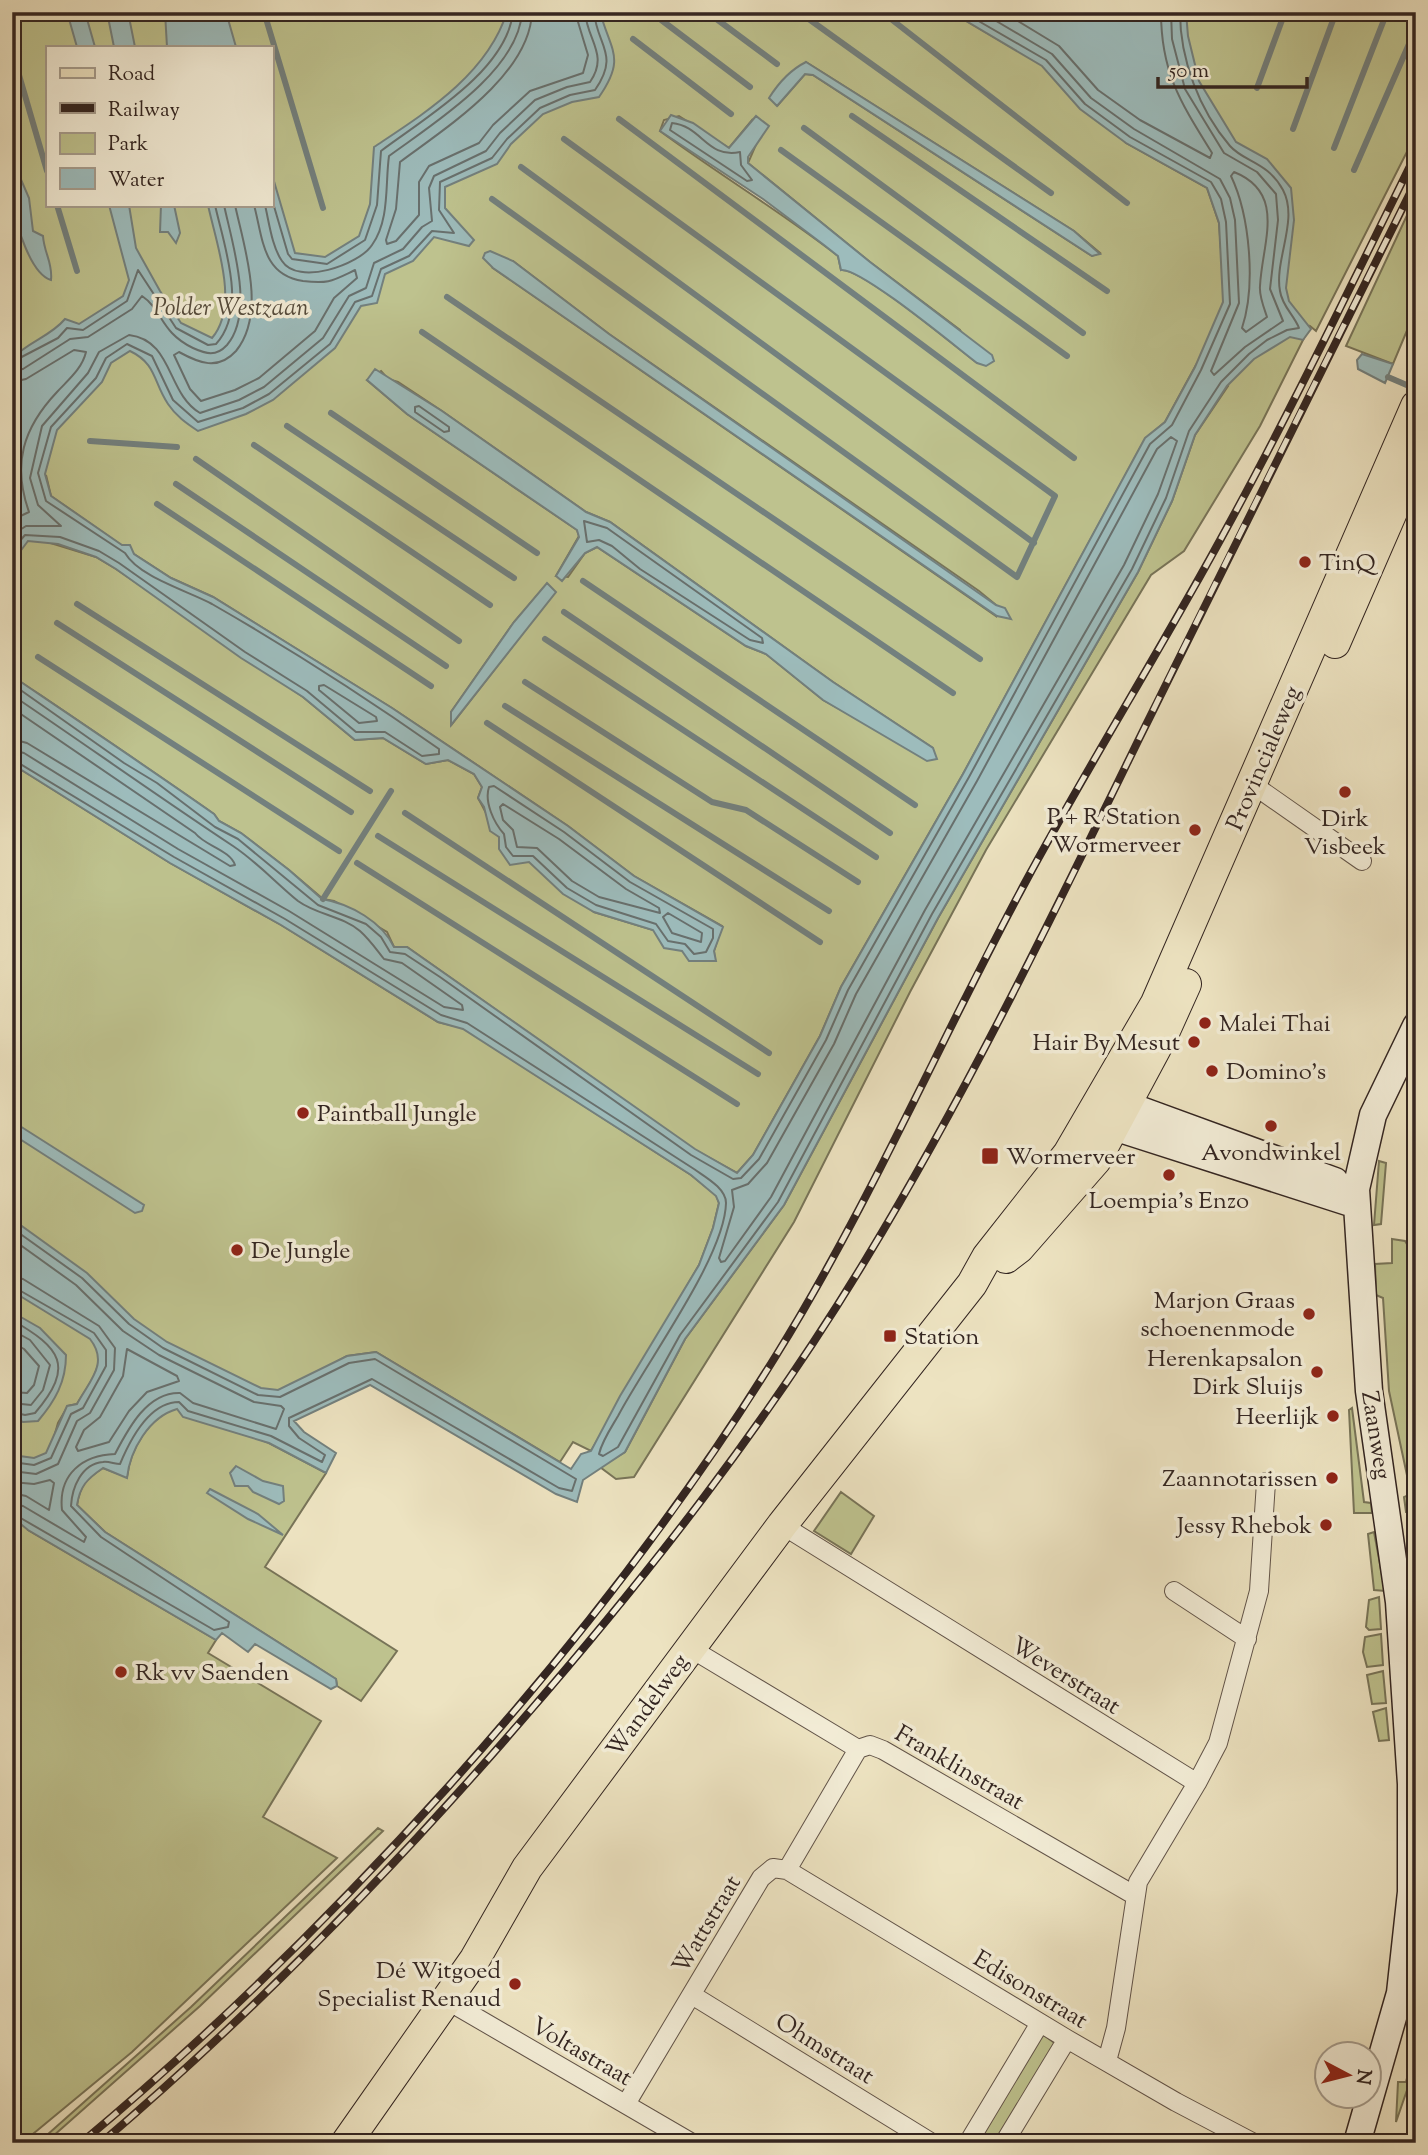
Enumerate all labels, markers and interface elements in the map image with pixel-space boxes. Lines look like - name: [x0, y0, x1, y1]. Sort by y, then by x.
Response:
- legend: [46, 46, 273, 206]
- scale bar: [1158, 46, 1307, 90]
- text: 50 m: [1168, 57, 1209, 87]
- text: Road: [108, 60, 155, 90]
- text: Railway: [108, 96, 180, 126]
- text: Park: [108, 130, 149, 160]
- text: Water: [108, 166, 165, 196]
- park label: Polder Westzaan: [153, 292, 309, 326]
- place label: TinQ: [1319, 547, 1378, 581]
- marker: TinQ: [1297, 554, 1313, 570]
- street label: Provincialeweg: [1219, 681, 1311, 836]
- marker: Dirk Visbeek: [1337, 784, 1353, 800]
- place label: P + R Station Wormerveer: [1047, 801, 1181, 863]
- place label: Dirk Visbeek: [1304, 803, 1386, 865]
- marker: P + R Station Wormerveer: [1187, 822, 1203, 838]
- place label: Malei Thai: [1219, 1008, 1331, 1042]
- marker: Malei Thai: [1197, 1015, 1213, 1031]
- place label: Hair By Mesut: [1033, 1027, 1180, 1061]
- marker: Hair By Mesut: [1186, 1034, 1202, 1050]
- place label: Domino's: [1226, 1056, 1326, 1090]
- marker: Domino's: [1204, 1063, 1220, 1079]
- place label: Paintball Jungle: [317, 1098, 477, 1132]
- marker: Paintball Jungle: [295, 1105, 311, 1121]
- marker: Avondwinkel: [1263, 1118, 1279, 1134]
- place label: Avondwinkel: [1201, 1137, 1341, 1171]
- place label: Wormerveer: [1006, 1141, 1135, 1175]
- marker: Wormerveer: [980, 1146, 1000, 1166]
- marker: Loempia's Enzo: [1161, 1167, 1177, 1183]
- place label: Loempia's Enzo: [1089, 1185, 1249, 1219]
- place label: De Jungle: [251, 1235, 350, 1269]
- marker: De Jungle: [229, 1242, 245, 1258]
- place label: Marjon Graas schoenenmode: [1140, 1285, 1295, 1347]
- marker: Marjon Graas schoenenmode: [1301, 1306, 1317, 1322]
- place label: Station: [904, 1321, 980, 1355]
- marker: Station: [882, 1328, 898, 1344]
- place label: Herenkapsalon Dirk Sluijs: [1147, 1343, 1303, 1405]
- marker: Herenkapsalon Dirk Sluijs: [1309, 1364, 1325, 1380]
- street label: Zaanweg: [1351, 1389, 1399, 1482]
- place label: Heerlijk: [1236, 1401, 1319, 1435]
- marker: Heerlijk: [1325, 1408, 1341, 1424]
- place label: Zaannotarissen: [1162, 1463, 1318, 1497]
- marker: Zaannotarissen: [1324, 1470, 1340, 1486]
- place label: Jessy Rhebok: [1175, 1510, 1312, 1544]
- marker: Jessy Rhebok: [1318, 1517, 1334, 1533]
- street label: Weverstraat: [1003, 1629, 1126, 1724]
- street label: Wandelweg: [599, 1647, 698, 1765]
- place label: Rk vv Saenden: [135, 1657, 290, 1691]
- marker: Rk vv Saenden: [113, 1664, 129, 1680]
- street label: Franklinstraat: [888, 1718, 1030, 1820]
- street label: Wattstraat: [665, 1869, 750, 1981]
- street label: Edisonstraat: [966, 1943, 1094, 2038]
- place label: Dé Witgoed Specialist Renaud: [317, 1955, 501, 2017]
- marker: Dé Witgoed Specialist Renaud: [507, 1976, 523, 1992]
- street label: Ohmstraat: [768, 2006, 880, 2094]
- street label: Voltastraat: [524, 2010, 638, 2096]
- north arrow: [1312, 2039, 1382, 2110]
- text: N: [1348, 2068, 1377, 2086]

